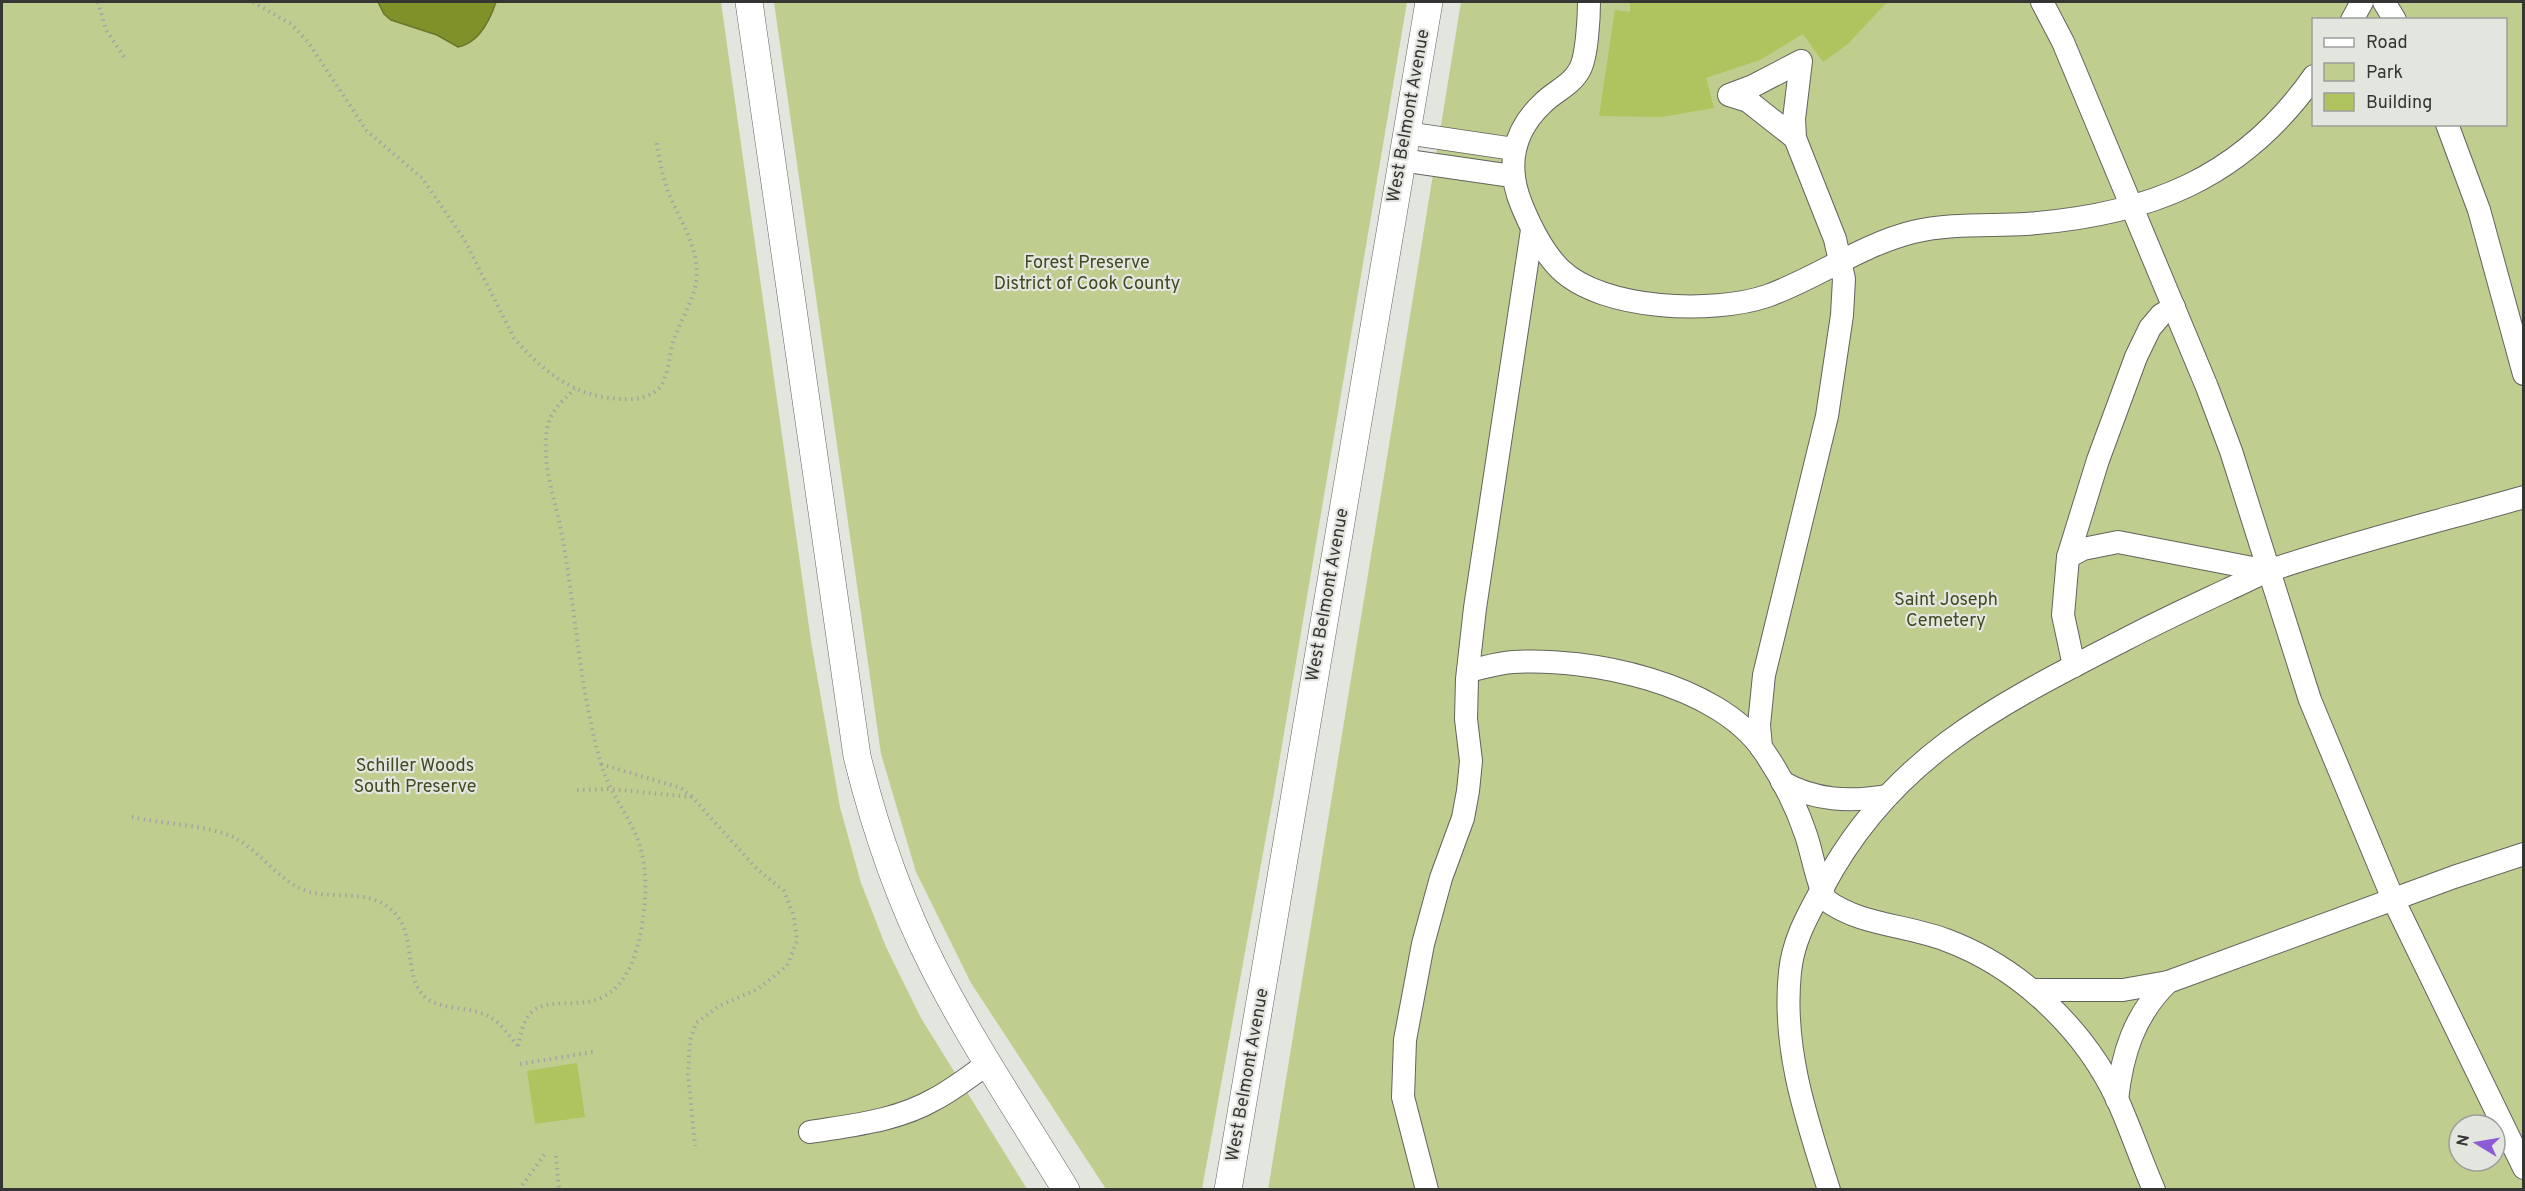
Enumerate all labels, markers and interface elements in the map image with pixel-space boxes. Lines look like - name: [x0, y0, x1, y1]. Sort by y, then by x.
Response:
- legend: [2312, 18, 2507, 126]
- street label: West Belmont Avenue: [1382, 27, 1436, 205]
- text: Road: [2366, 32, 2408, 55]
- text: Park: [2366, 62, 2403, 85]
- text: Building: [2366, 92, 2432, 115]
- park label: Forest Preserve District of Cook County: [994, 252, 1180, 296]
- street label: West Belmont Avenue: [1301, 506, 1355, 684]
- park label: Saint Joseph Cemetery: [1894, 589, 1998, 633]
- park label: Schiller Woods South Preserve: [354, 755, 476, 799]
- street label: West Belmont Avenue: [1221, 986, 1275, 1164]
- north arrow: [2447, 1113, 2507, 1173]
- text: N: [2453, 1133, 2475, 1148]

